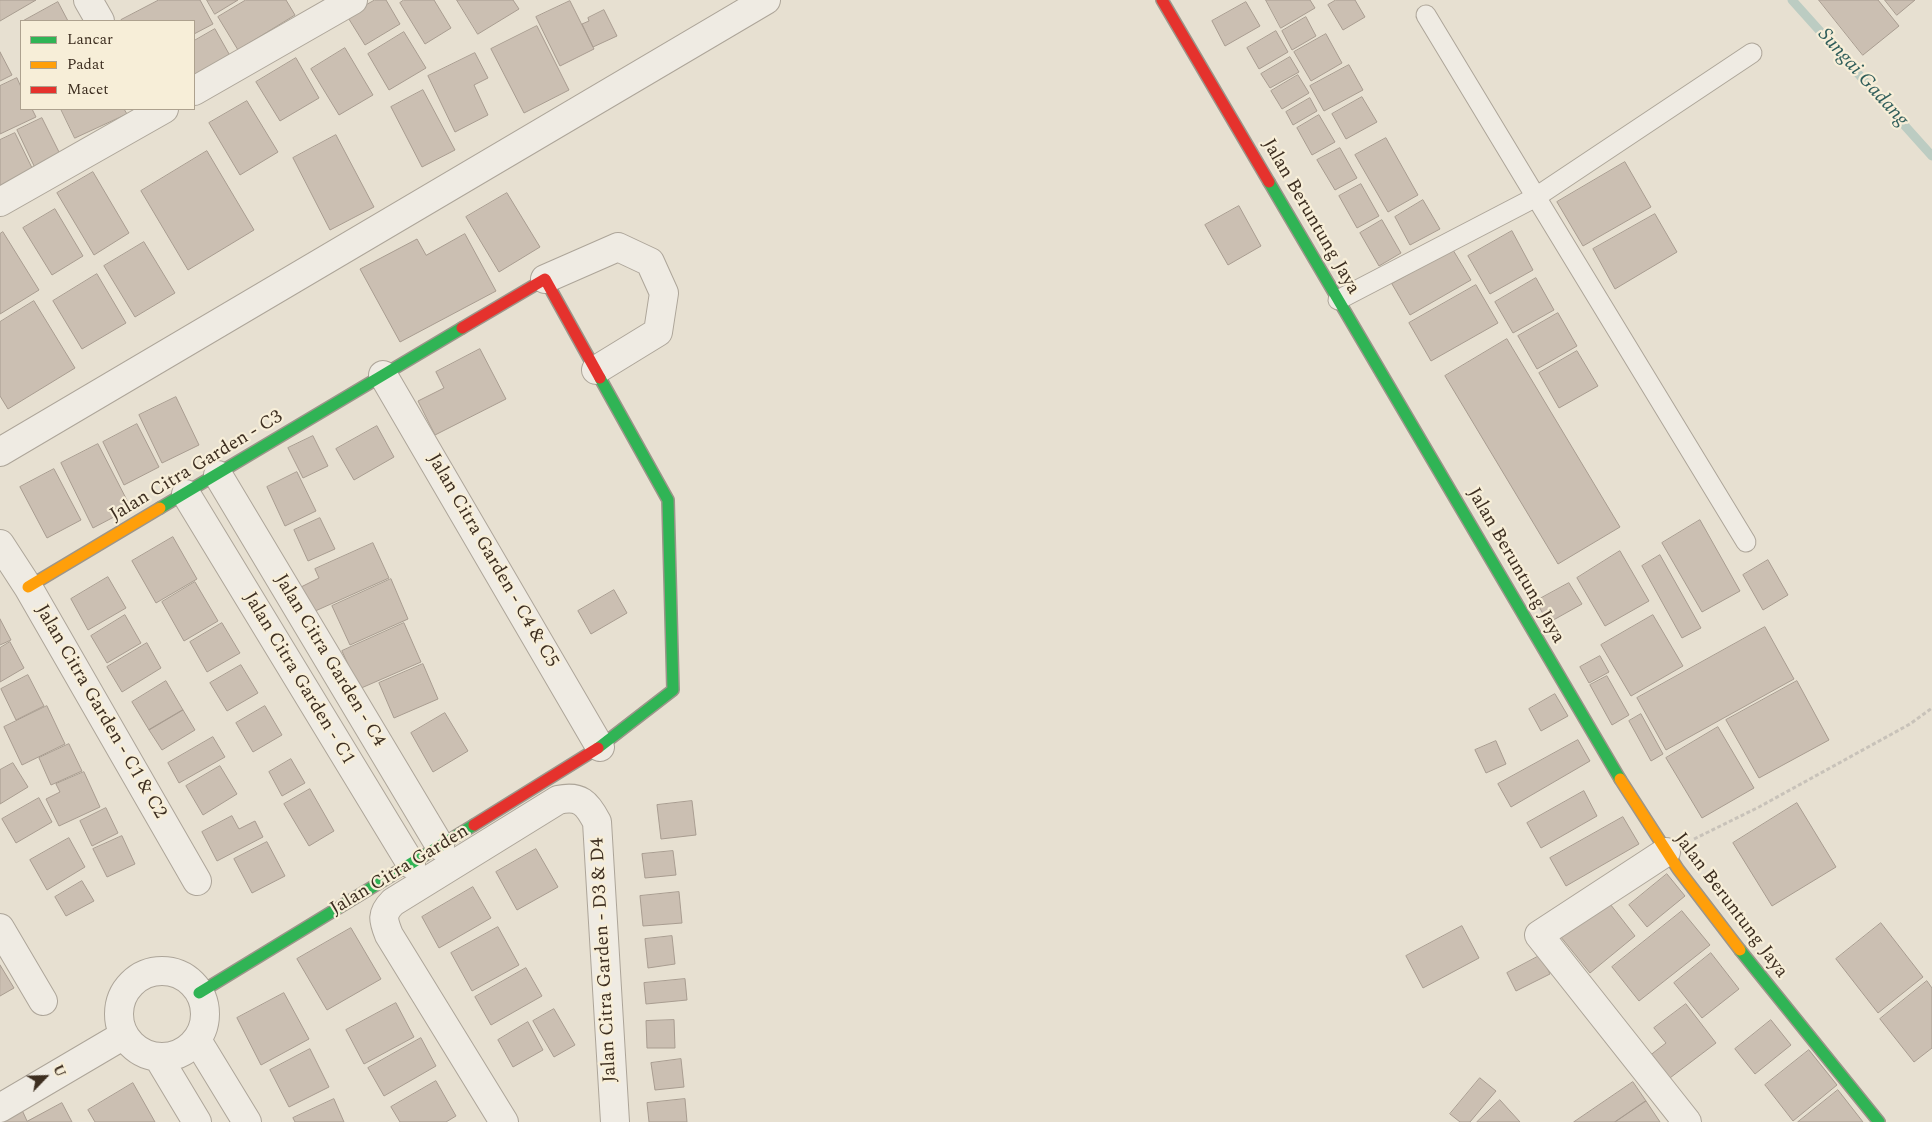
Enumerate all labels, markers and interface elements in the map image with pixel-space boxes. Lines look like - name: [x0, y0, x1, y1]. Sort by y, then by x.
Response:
- legend: [20, 20, 195, 110]
- water label: Sungai Gadang: [1812, 24, 1912, 132]
- text: Lancar: [67, 28, 113, 51]
- text: Padat: [67, 53, 105, 76]
- text: Macet: [67, 78, 108, 101]
- street label: Jalan Beruntung Jaya: [1256, 135, 1364, 299]
- street label: Jalan Citra Garden - C3: [107, 406, 287, 528]
- street label: Jalan Citra Garden - C4 & C5: [421, 450, 563, 672]
- street label: Jalan Beruntung Jaya: [1461, 484, 1569, 648]
- street label: Jalan Citra Garden - C4: [268, 571, 390, 751]
- street label: Jalan Citra Garden - C1: [237, 589, 359, 769]
- street label: Jalan Citra Garden - C1 & C2: [29, 601, 171, 823]
- street label: Jalan Citra Garden: [327, 821, 473, 921]
- street label: Jalan Beruntung Jaya: [1668, 829, 1792, 983]
- street label: Jalan Citra Garden - D3 & D4: [587, 837, 623, 1083]
- north arrow: [20, 1052, 70, 1102]
- text: U: [47, 1061, 71, 1080]

